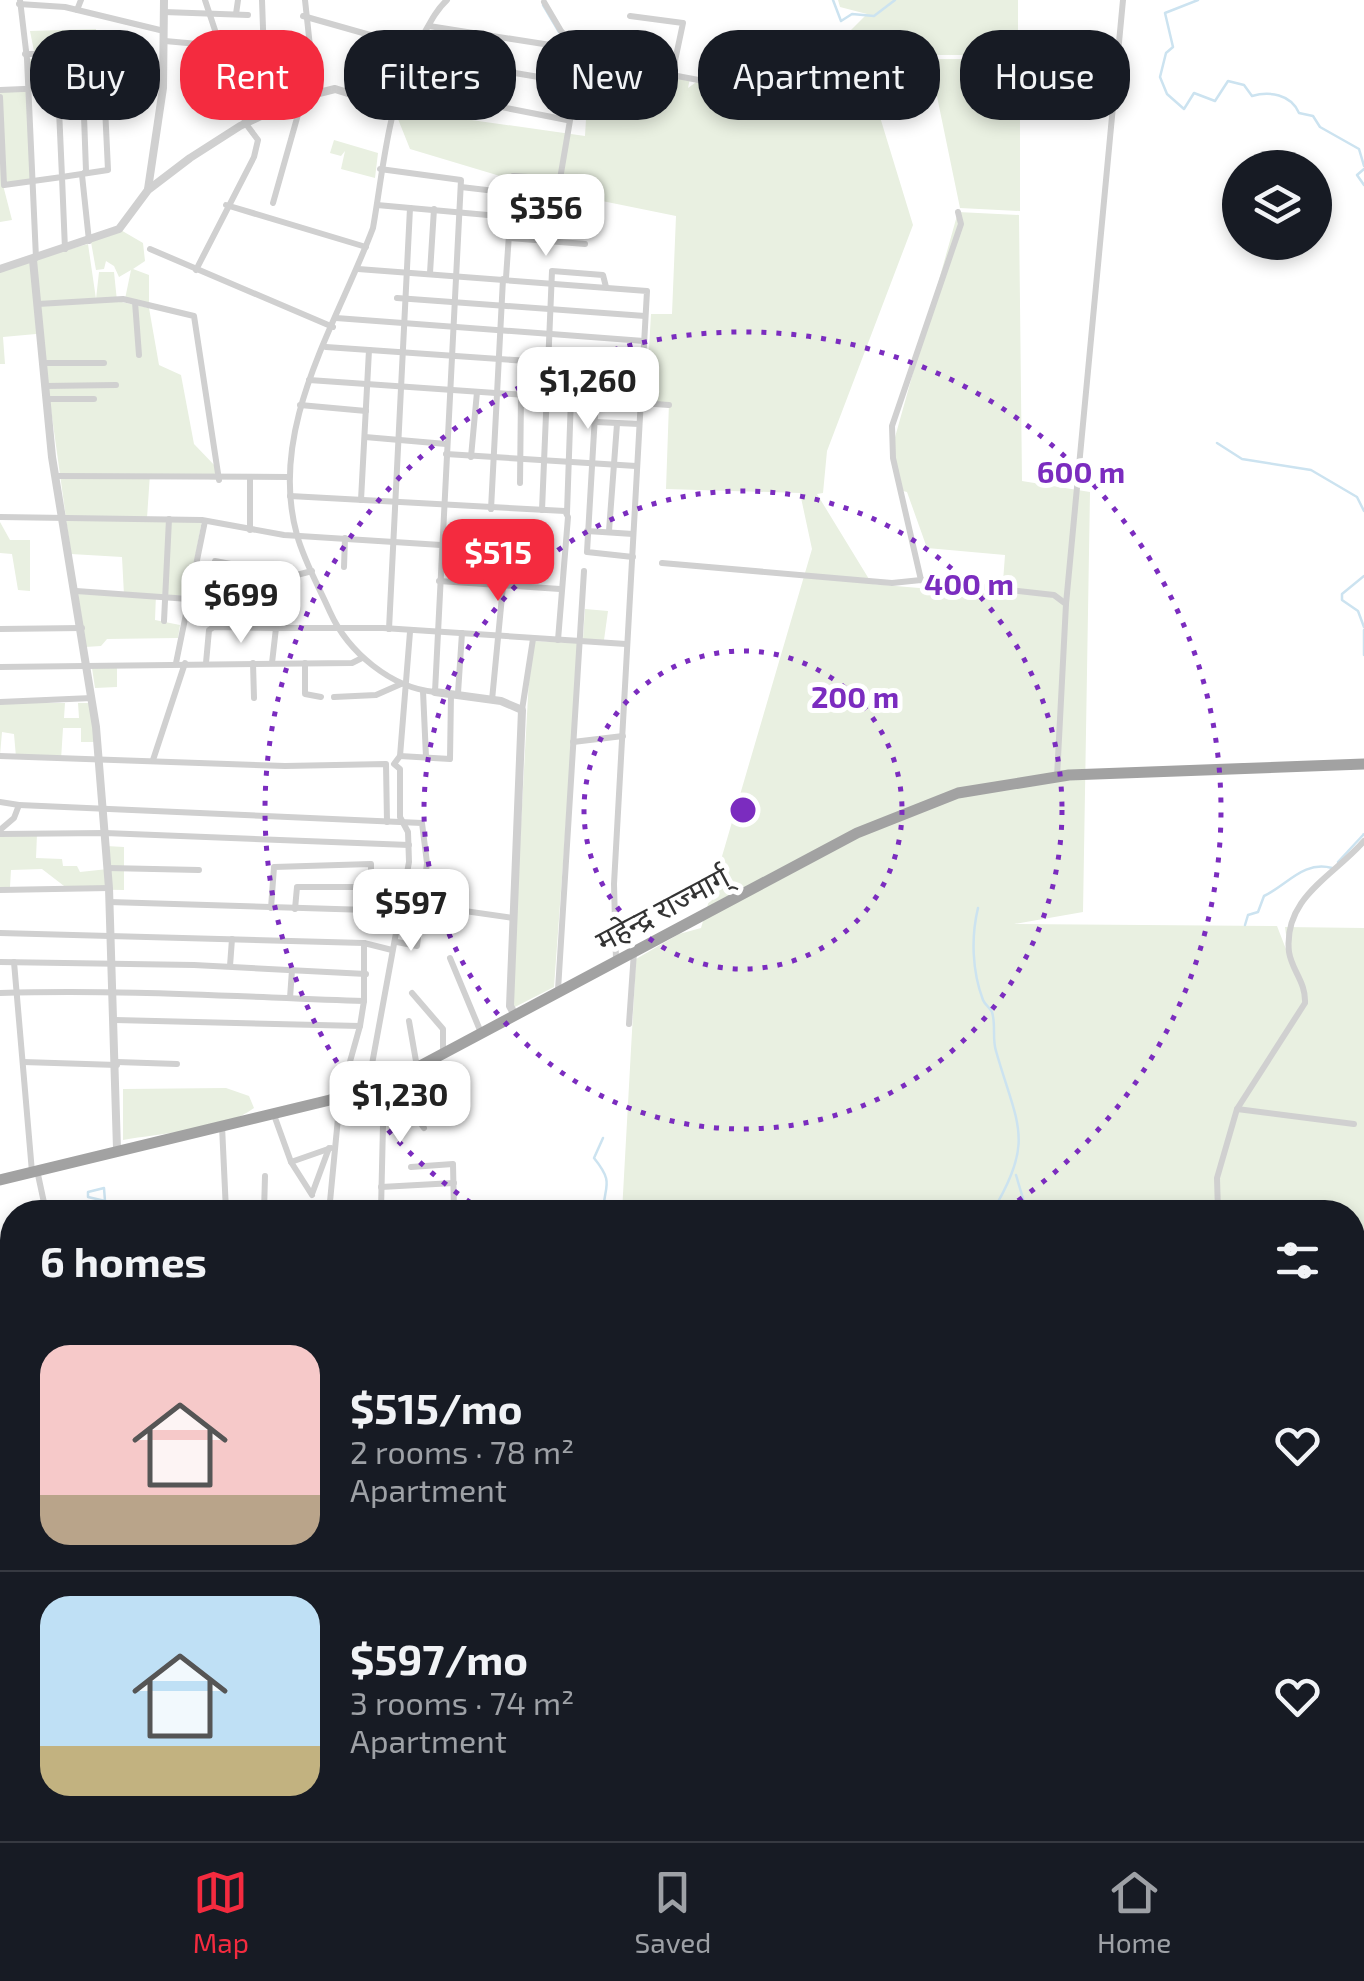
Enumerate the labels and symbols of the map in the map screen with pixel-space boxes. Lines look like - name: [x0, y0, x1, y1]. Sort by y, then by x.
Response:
- pin: $356: [487, 174, 605, 259]
- pin: $1,260: [507, 347, 669, 432]
- text: 600 m: [1037, 453, 1125, 489]
- pin: $515: [439, 519, 557, 604]
- pin: $699: [182, 561, 300, 646]
- text: 400 m: [924, 565, 1014, 601]
- text: 200 m: [811, 678, 899, 714]
- centre of rings: [725, 792, 761, 828]
- street label: महेन्द्र राज्मार्ग्: [589, 856, 739, 960]
- pin: $597: [352, 869, 470, 954]
- pin: $1,230: [319, 1061, 481, 1146]

